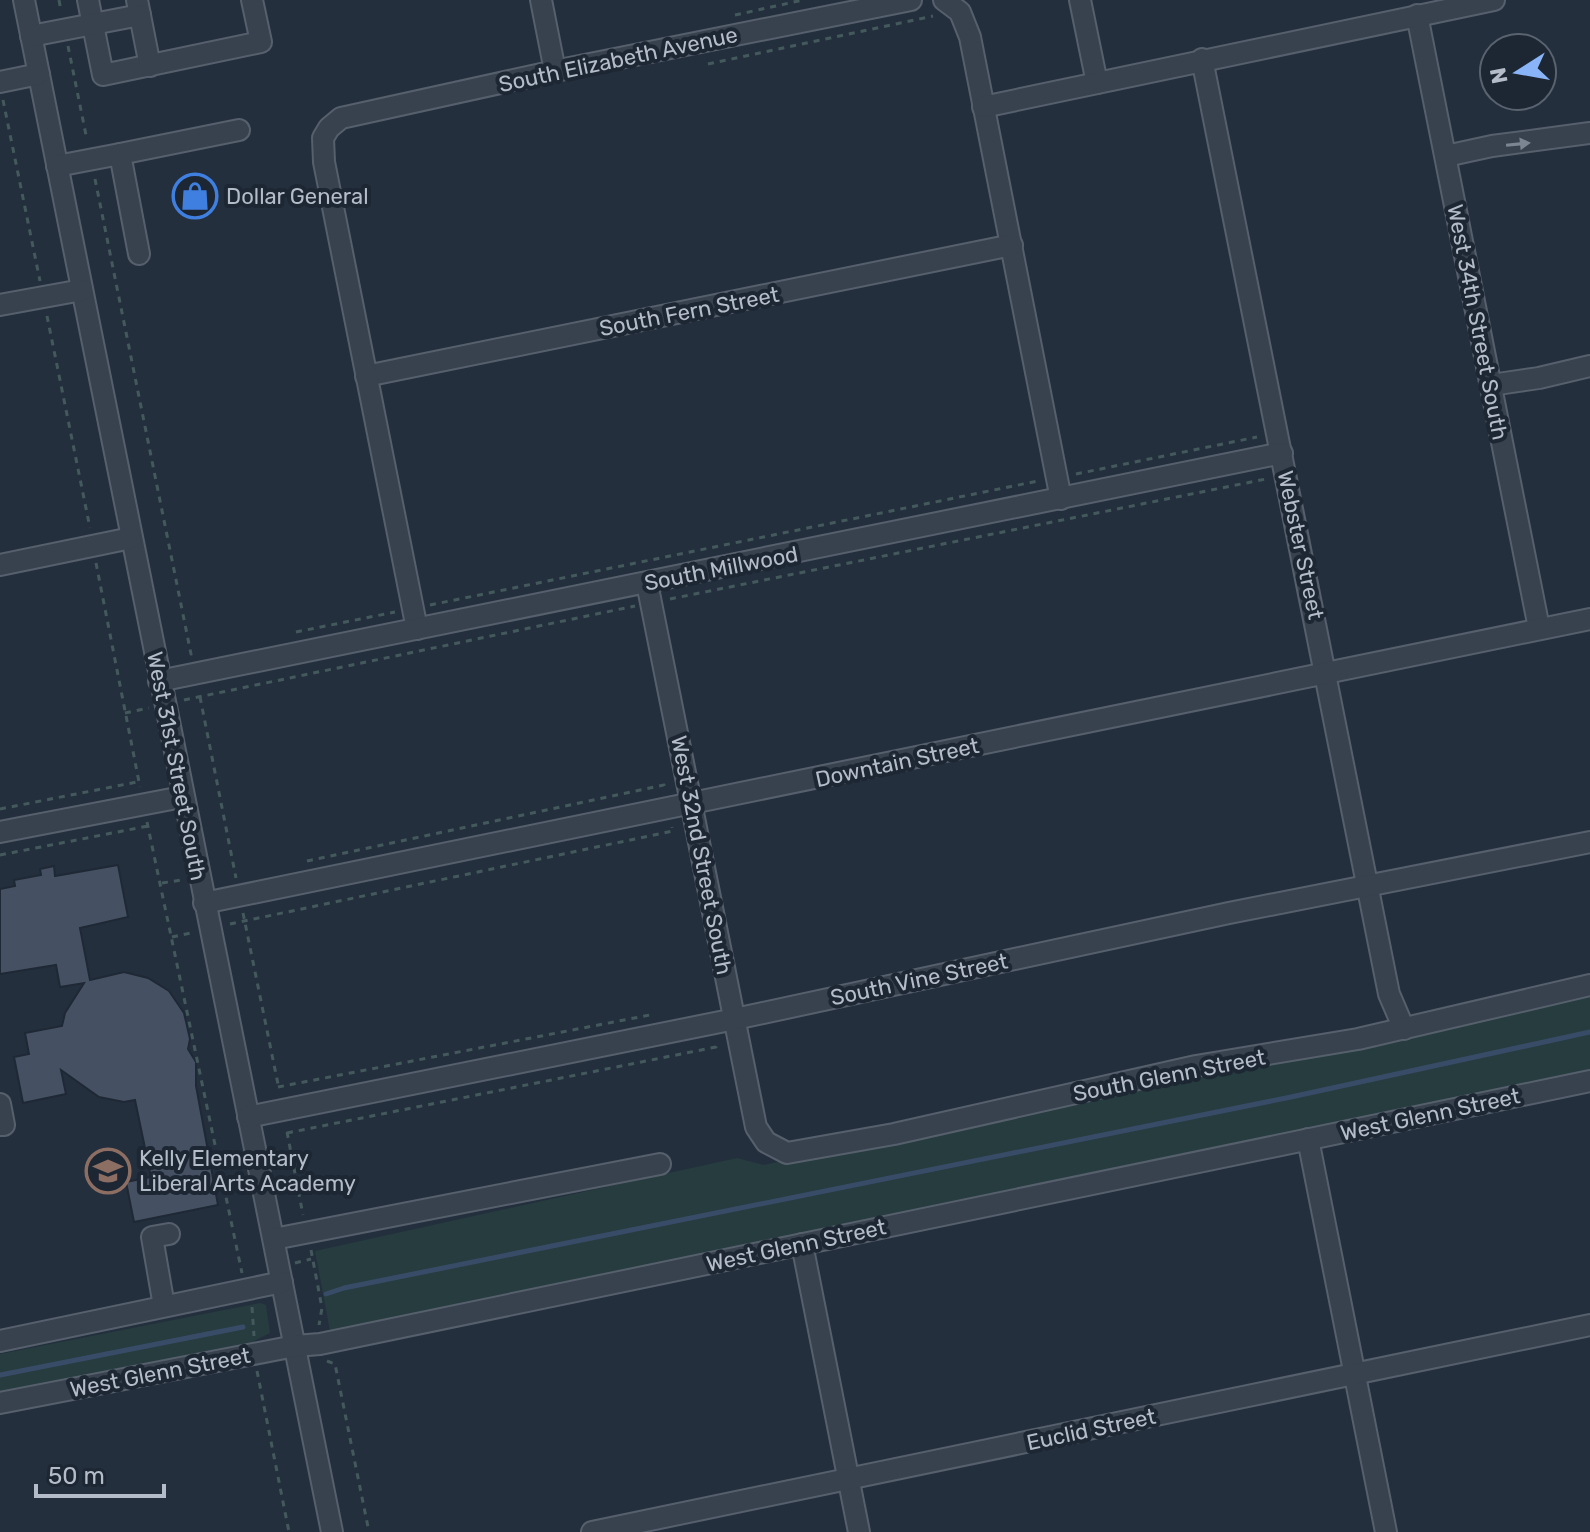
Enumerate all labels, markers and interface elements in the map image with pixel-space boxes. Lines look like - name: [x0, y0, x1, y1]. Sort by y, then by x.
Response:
- street label: South Elizabeth Avenue: [496, 21, 740, 98]
- north arrow: [1478, 32, 1558, 112]
- text: N: [1484, 65, 1514, 86]
- one-way arrow: [1506, 137, 1531, 150]
- shop icon: Dollar General: [171, 172, 219, 220]
- place label: Dollar General: [226, 183, 369, 210]
- street label: West 34th Street South: [1441, 202, 1514, 442]
- street label: South Fern Street: [597, 281, 782, 342]
- street label: Webster Street: [1272, 468, 1330, 622]
- street label: South Millwood: [642, 540, 800, 597]
- street label: West 31st Street South: [141, 649, 212, 883]
- street label: Downtain Street: [813, 732, 982, 793]
- street label: West 32nd Street South: [665, 733, 738, 977]
- street label: South Vine Street: [828, 947, 1011, 1011]
- street label: South Glenn Street: [1071, 1044, 1268, 1107]
- street label: West Glenn Street: [1338, 1082, 1523, 1147]
- place label: Kelly Elementary Liberal Arts Academy: [139, 1145, 356, 1197]
- school or university icon: Kelly Elementary Liberal Arts Academy: [84, 1147, 132, 1195]
- street label: West Glenn Street: [704, 1213, 889, 1278]
- street label: West Glenn Street: [68, 1342, 253, 1403]
- street label: Euclid Street: [1024, 1403, 1159, 1456]
- scale bar: [36, 1448, 164, 1498]
- text: 50 m: [48, 1462, 105, 1490]

